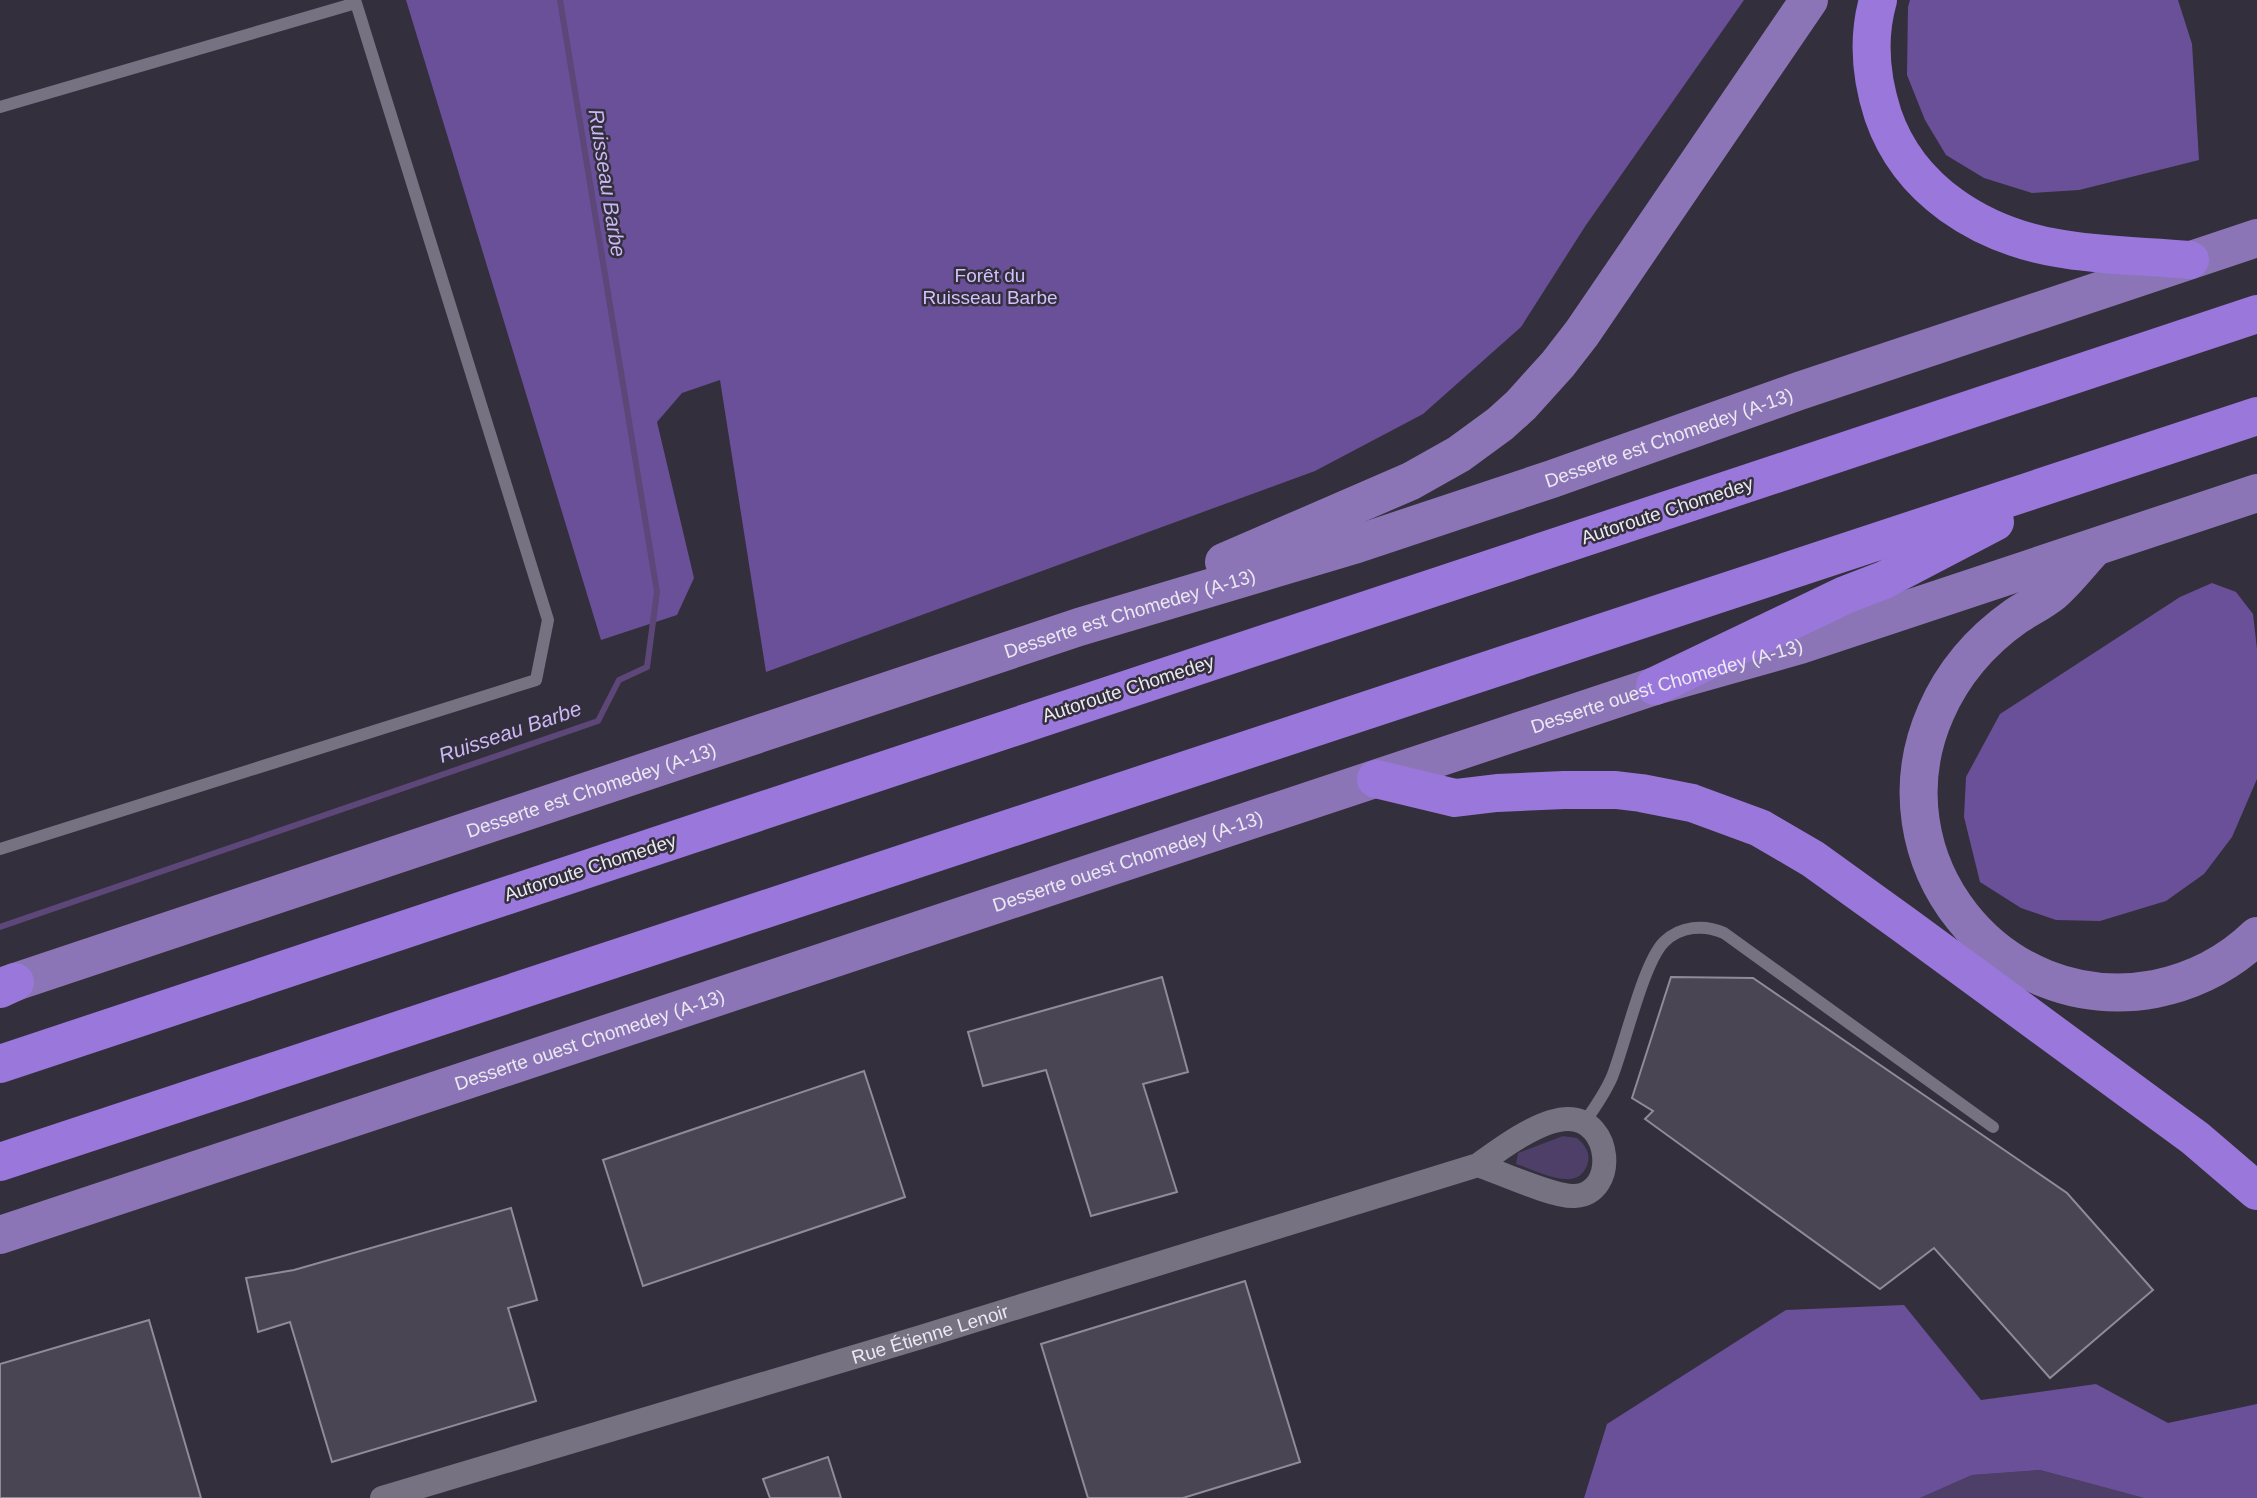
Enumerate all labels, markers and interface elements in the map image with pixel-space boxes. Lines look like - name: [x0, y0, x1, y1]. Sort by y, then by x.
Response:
- water label: Ruisseau Barbe: [584, 107, 631, 259]
- park label: Forêt du Ruisseau Barbe: [922, 265, 1058, 308]
- street label: Desserte est Chomedey (A-13): [1542, 384, 1796, 492]
- street label: Autoroute Chomedey: [1579, 473, 1756, 548]
- street label: Desserte est Chomedey (A-13): [1001, 565, 1258, 662]
- street label: Desserte ouest Chomedey (A-13): [1528, 635, 1805, 737]
- street label: Autoroute Chomedey: [1040, 651, 1217, 726]
- water label: Ruisseau Barbe: [435, 696, 584, 767]
- street label: Desserte est Chomedey (A-13): [464, 739, 719, 842]
- street label: Desserte ouest Chomedey (A-13): [990, 807, 1265, 916]
- street label: Autoroute Chomedey: [502, 830, 679, 905]
- street label: Desserte ouest Chomedey (A-13): [452, 985, 727, 1095]
- street label: Rue Étienne Lenoir: [849, 1300, 1012, 1368]

